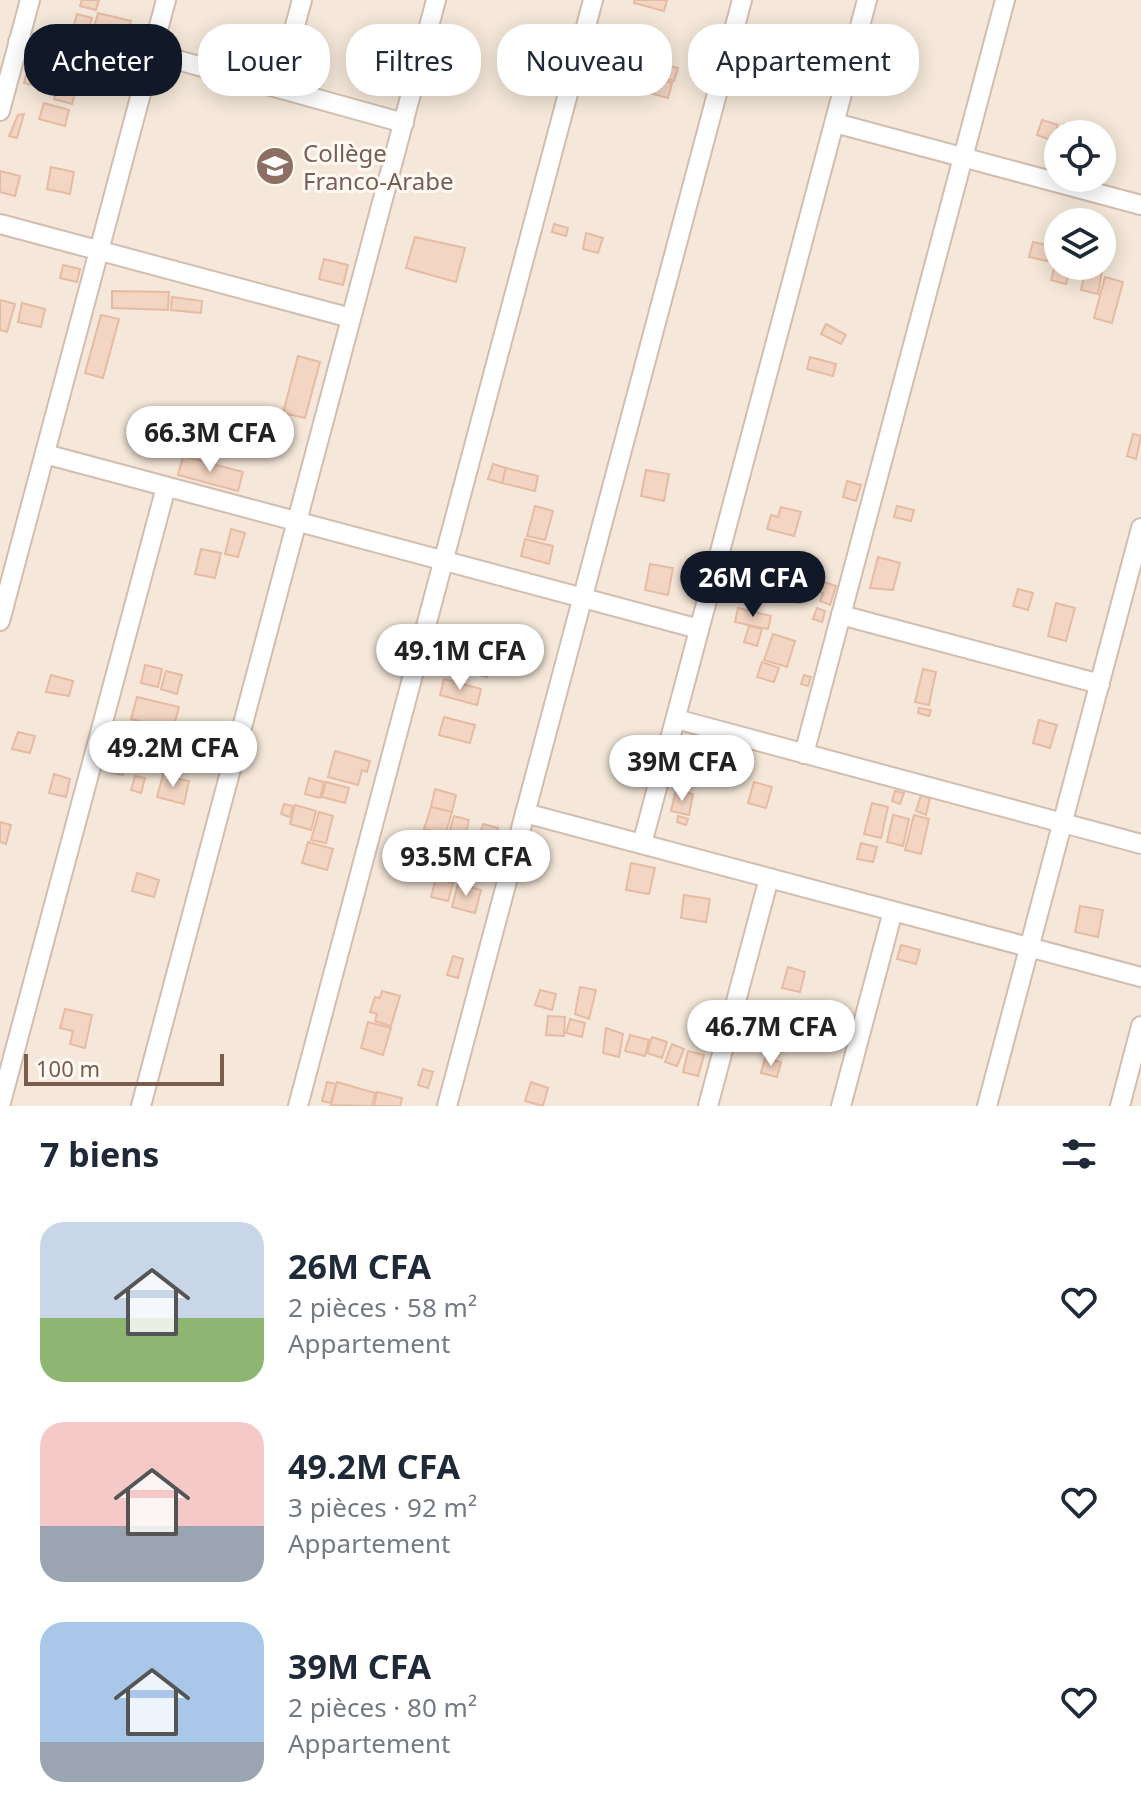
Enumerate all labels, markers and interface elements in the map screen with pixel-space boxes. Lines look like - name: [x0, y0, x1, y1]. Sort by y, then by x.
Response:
- chip: Acheter: [24, 24, 182, 96]
- chip: Louer: [198, 24, 330, 96]
- chip: Filtres: [346, 24, 481, 96]
- chip: Nouveau: [497, 24, 672, 96]
- chip: Appartement: [688, 24, 919, 96]
- map controls: [1044, 120, 1116, 280]
- button: locate: [1044, 120, 1116, 192]
- place label: Collège Franco-Arabe: [303, 136, 453, 197]
- school or university icon: Collège Franco-Arabe: [254, 145, 296, 187]
- button: layers: [1044, 208, 1116, 280]
- pin: 66.3M CFA: [118, 406, 302, 474]
- text: 66.3M CFA: [144, 414, 276, 450]
- pin: 26M CFA: [679, 551, 827, 619]
- text: 26M CFA: [698, 559, 808, 595]
- pin: 49.1M CFA: [368, 624, 552, 692]
- text: 49.1M CFA: [394, 632, 526, 668]
- pin: 49.2M CFA: [81, 721, 265, 789]
- text: 49.2M CFA: [107, 729, 239, 765]
- pin: 39M CFA: [608, 735, 756, 803]
- text: 39M CFA: [627, 743, 737, 779]
- pin: 93.5M CFA: [374, 830, 558, 898]
- text: 93.5M CFA: [400, 838, 532, 874]
- pin: 46.7M CFA: [679, 1000, 863, 1068]
- text: 46.7M CFA: [705, 1008, 837, 1044]
- scale bar: [24, 1050, 224, 1086]
- text: 100 m: [36, 1053, 100, 1083]
- text: 7 biens: [40, 1131, 159, 1177]
- icon: filters: [1057, 1132, 1101, 1176]
- text: 26M CFA: [288, 1243, 431, 1289]
- icon: home: [104, 1254, 200, 1350]
- icon: heart: [1057, 1280, 1101, 1324]
- text: 2 pièces · 58 m²: [288, 1289, 477, 1325]
- text: Appartement: [288, 1325, 450, 1361]
- text: 49.2M CFA: [288, 1443, 460, 1489]
- icon: home: [104, 1454, 200, 1550]
- icon: heart: [1057, 1480, 1101, 1524]
- text: 3 pièces · 92 m²: [288, 1489, 477, 1525]
- text: Appartement: [288, 1525, 450, 1561]
- text: 39M CFA: [288, 1643, 431, 1689]
- icon: home: [104, 1654, 200, 1750]
- icon: heart: [1057, 1680, 1101, 1724]
- text: 2 pièces · 80 m²: [288, 1689, 477, 1725]
- text: Appartement: [288, 1725, 450, 1761]

